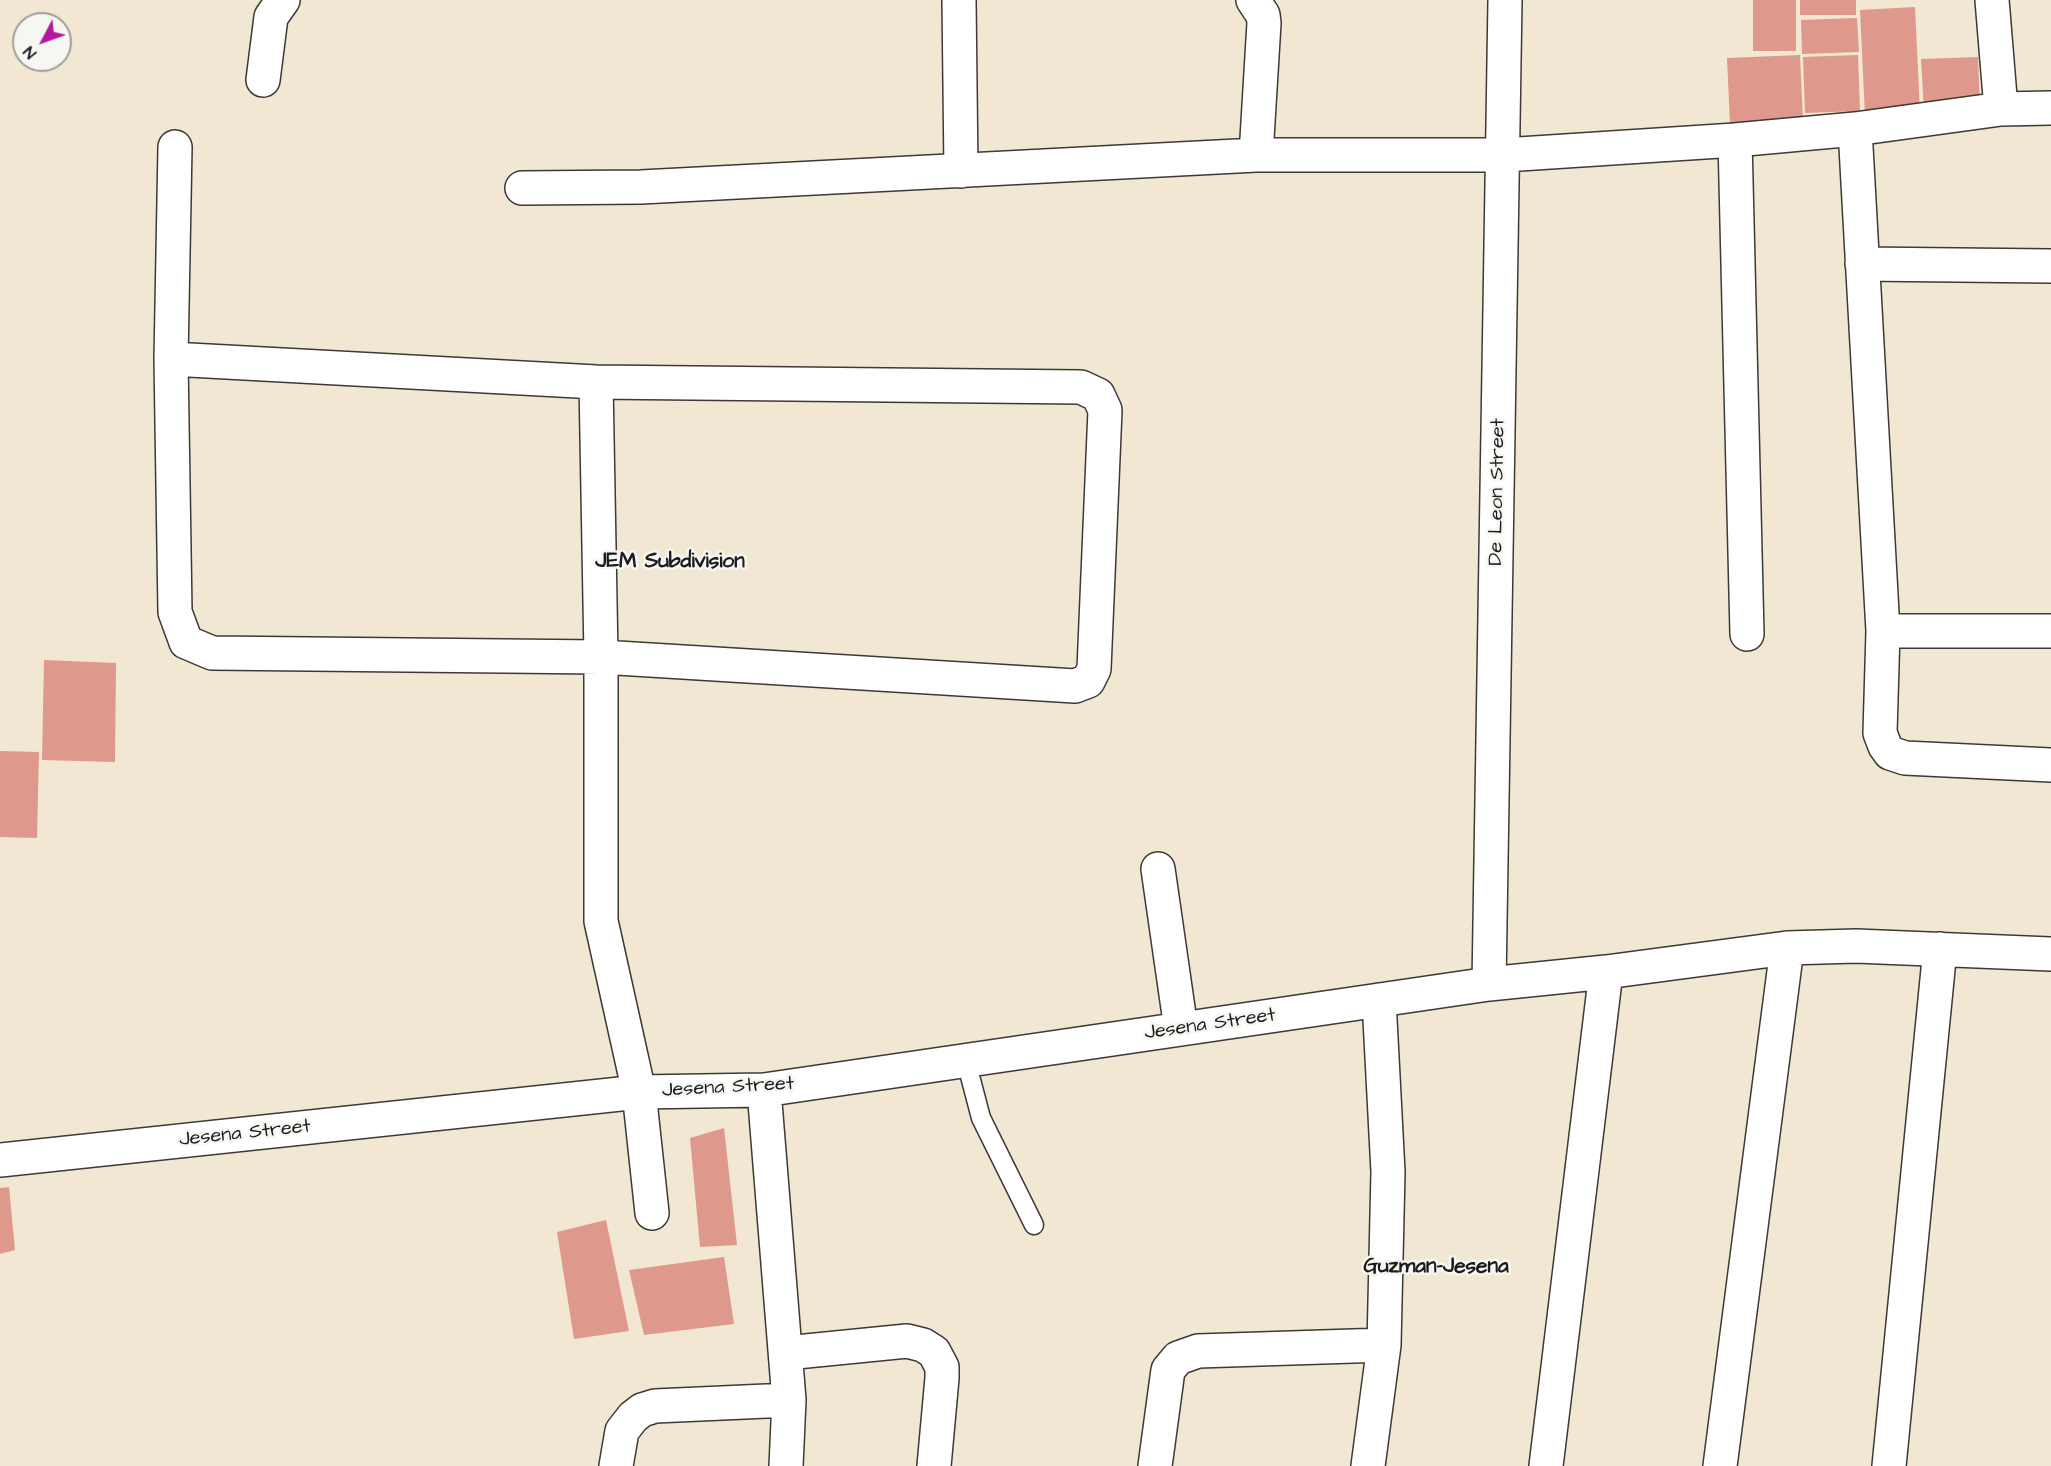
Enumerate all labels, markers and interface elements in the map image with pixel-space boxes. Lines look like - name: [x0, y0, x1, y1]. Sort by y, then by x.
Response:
- north arrow: [12, 12, 72, 72]
- text: N: [18, 41, 42, 63]
- street label: De Leon Street: [1485, 418, 1511, 566]
- district label: JEM Subdivision: [595, 550, 745, 576]
- street label: Jesena Street: [1143, 1004, 1277, 1046]
- street label: Jesena Street: [661, 1073, 795, 1103]
- street label: Jesena Street: [178, 1115, 312, 1153]
- district label: Guzman-Jesena: [1363, 1255, 1509, 1281]

